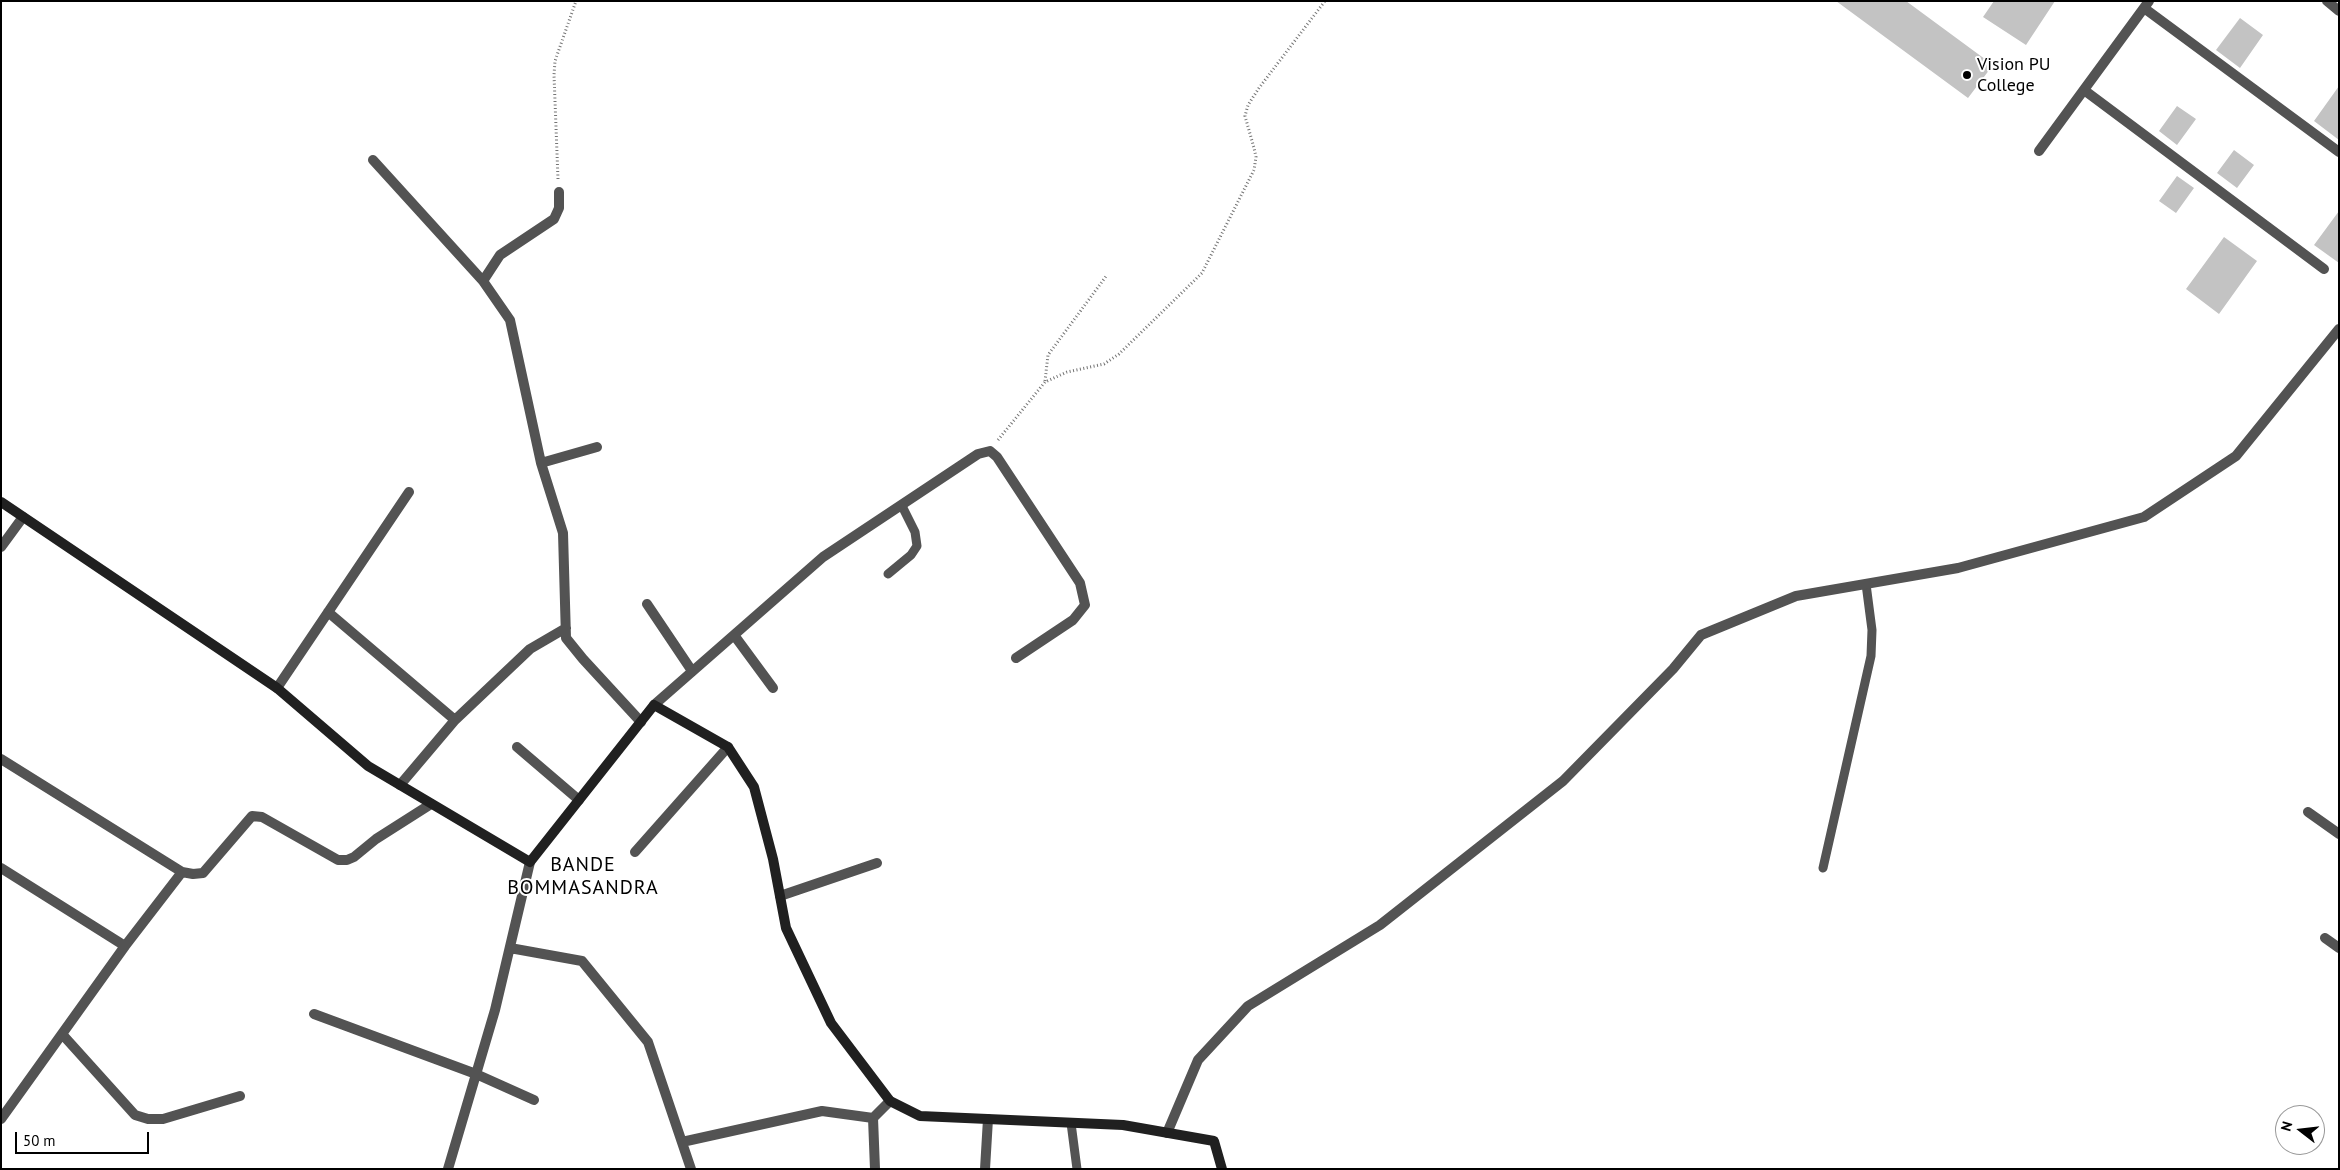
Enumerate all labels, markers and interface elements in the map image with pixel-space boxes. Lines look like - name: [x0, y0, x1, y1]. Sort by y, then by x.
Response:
- place label: Vision PU College: [1977, 54, 2051, 96]
- marker: Vision PU College: [1961, 69, 1973, 81]
- district label: BANDE BOMMASANDRA: [506, 853, 660, 900]
- north arrow: [2275, 1105, 2325, 1155]
- text: N: [2277, 1119, 2296, 1133]
- scale bar: [18, 1122, 151, 1154]
- text: 50 m: [23, 1131, 56, 1150]

